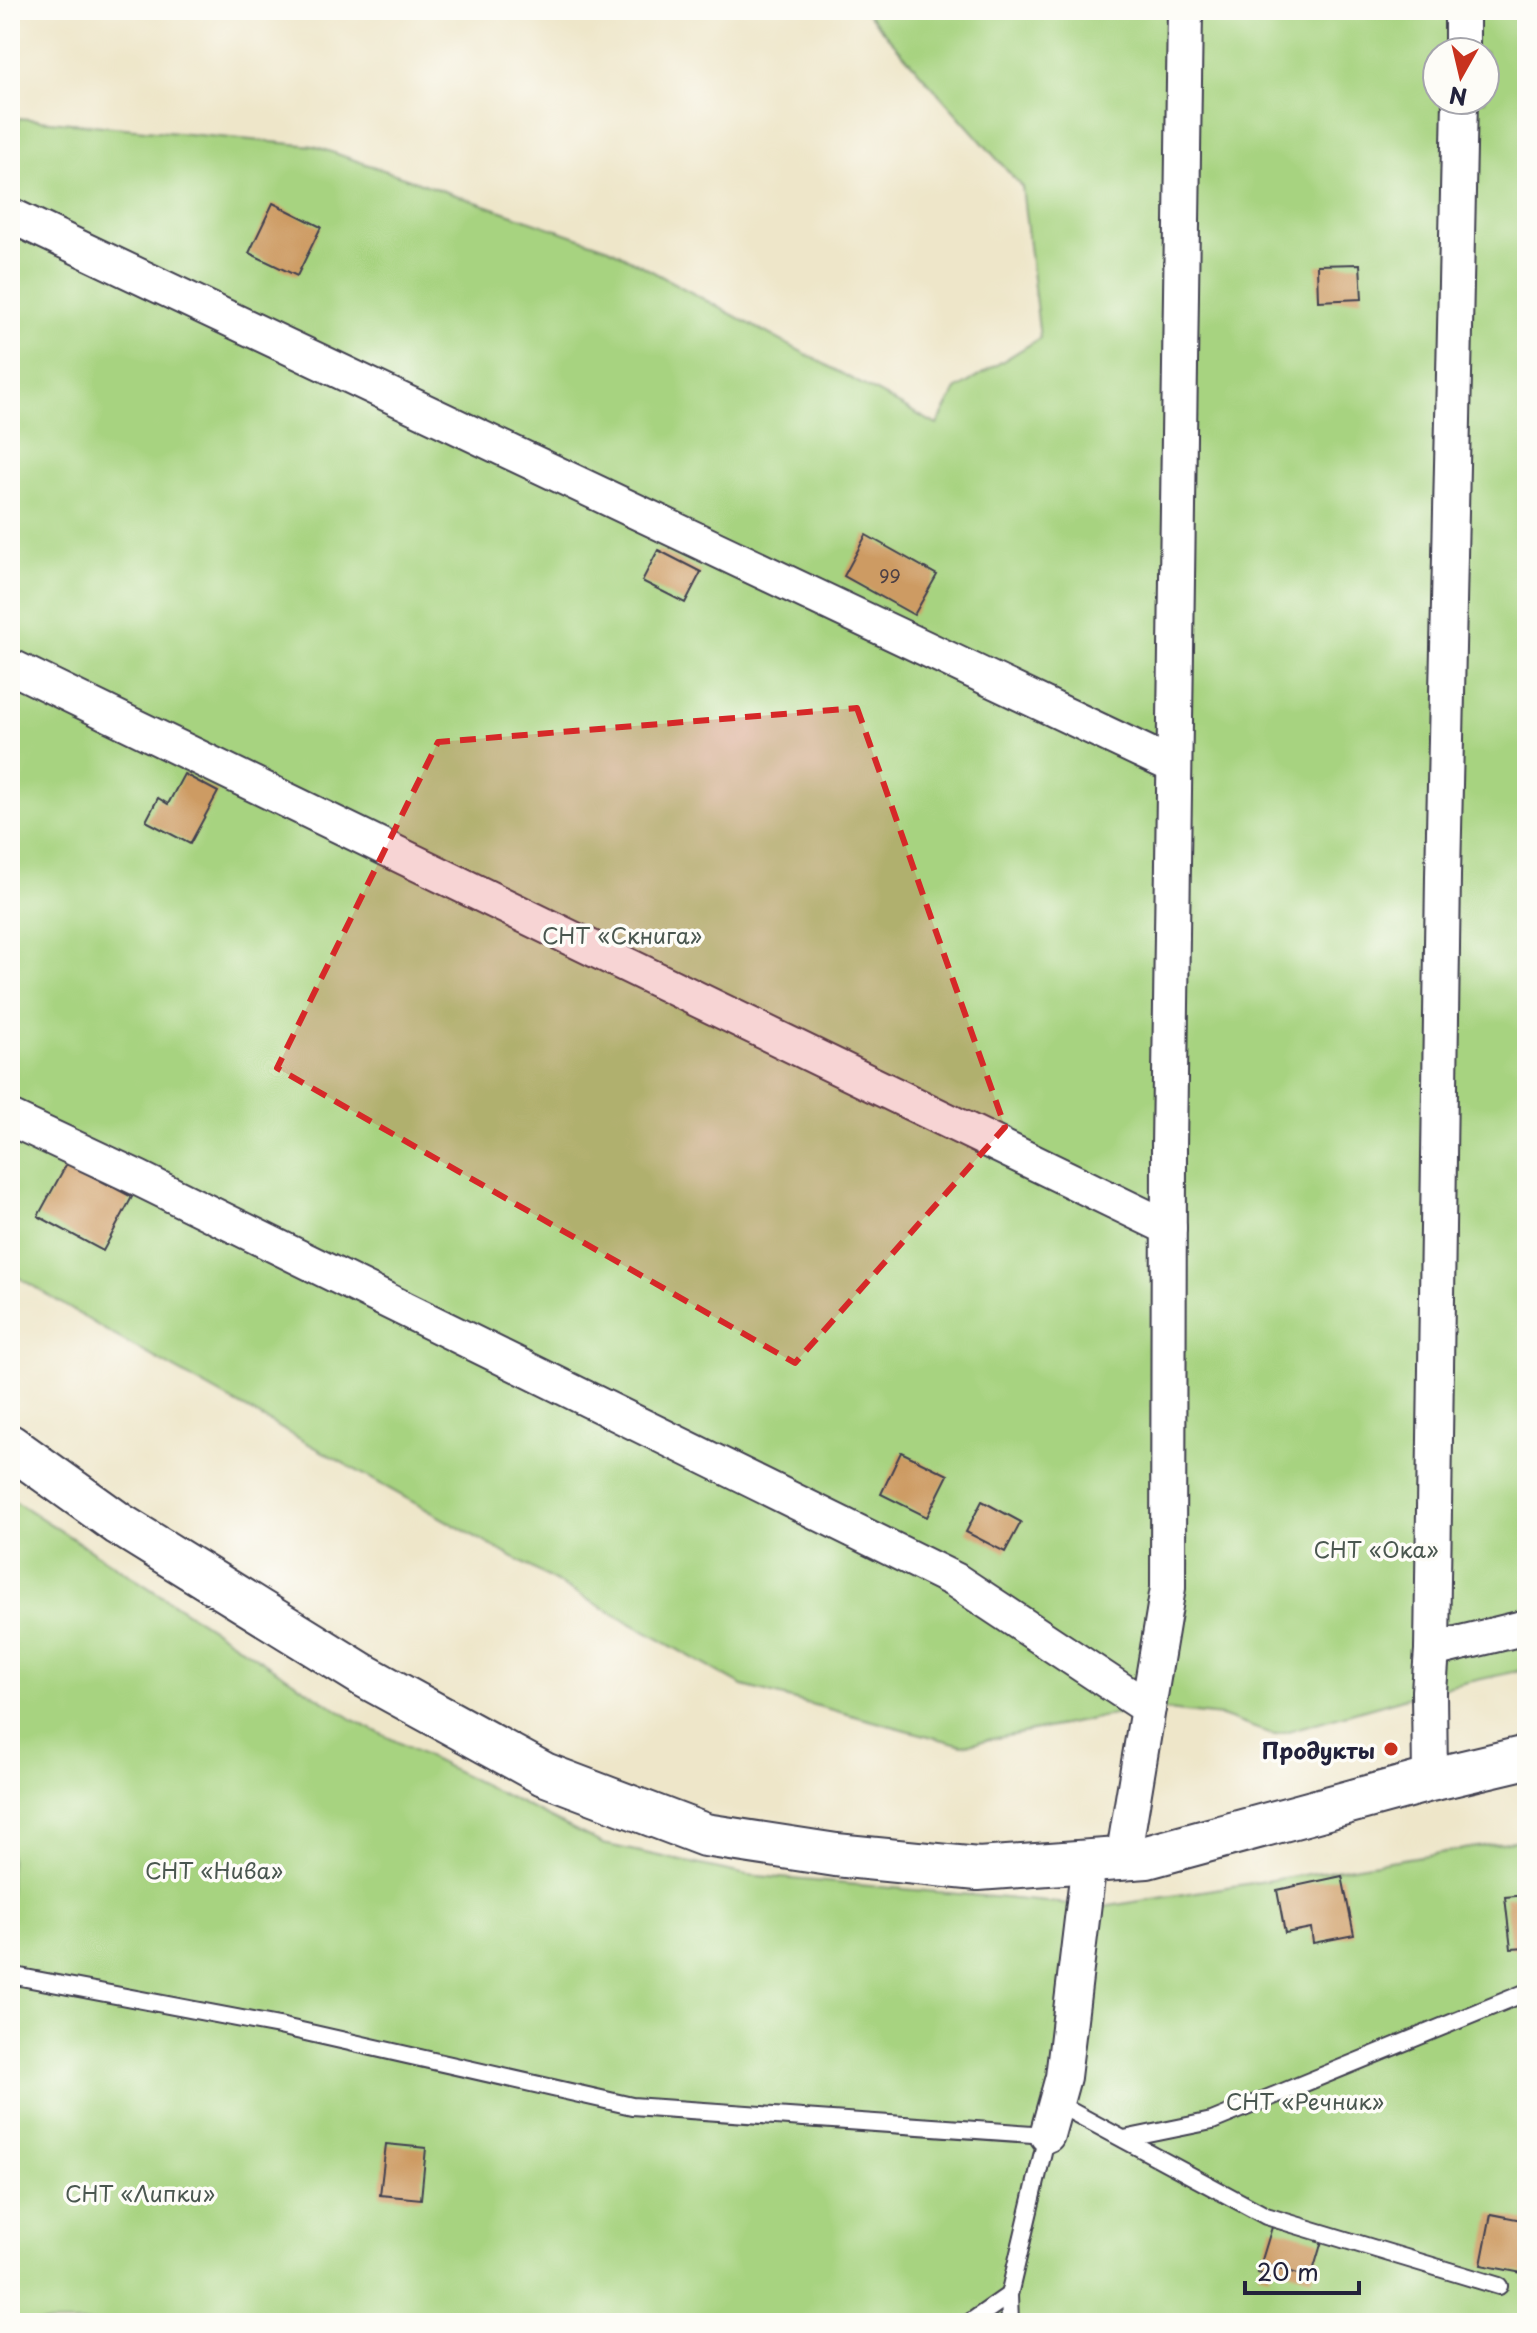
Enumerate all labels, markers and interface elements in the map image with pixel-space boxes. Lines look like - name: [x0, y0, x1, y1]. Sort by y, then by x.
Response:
- north arrow: [1421, 36, 1501, 116]
- text: N: [1447, 80, 1469, 115]
- house number: 99: [879, 562, 901, 589]
- park label: СНТ «Скнига»: [542, 918, 702, 951]
- park label: СНТ «Ока»: [1313, 1532, 1439, 1565]
- place label: Продукты: [1262, 1733, 1375, 1766]
- marker: Продукты: [1382, 1740, 1400, 1758]
- park label: СНТ «Нива»: [145, 1853, 283, 1886]
- park label: СНТ «Речник»: [1226, 2084, 1384, 2117]
- park label: СНТ «Липки»: [65, 2176, 215, 2209]
- scale bar: [1245, 2245, 1359, 2295]
- text: 20 m: [1257, 2253, 1319, 2289]

